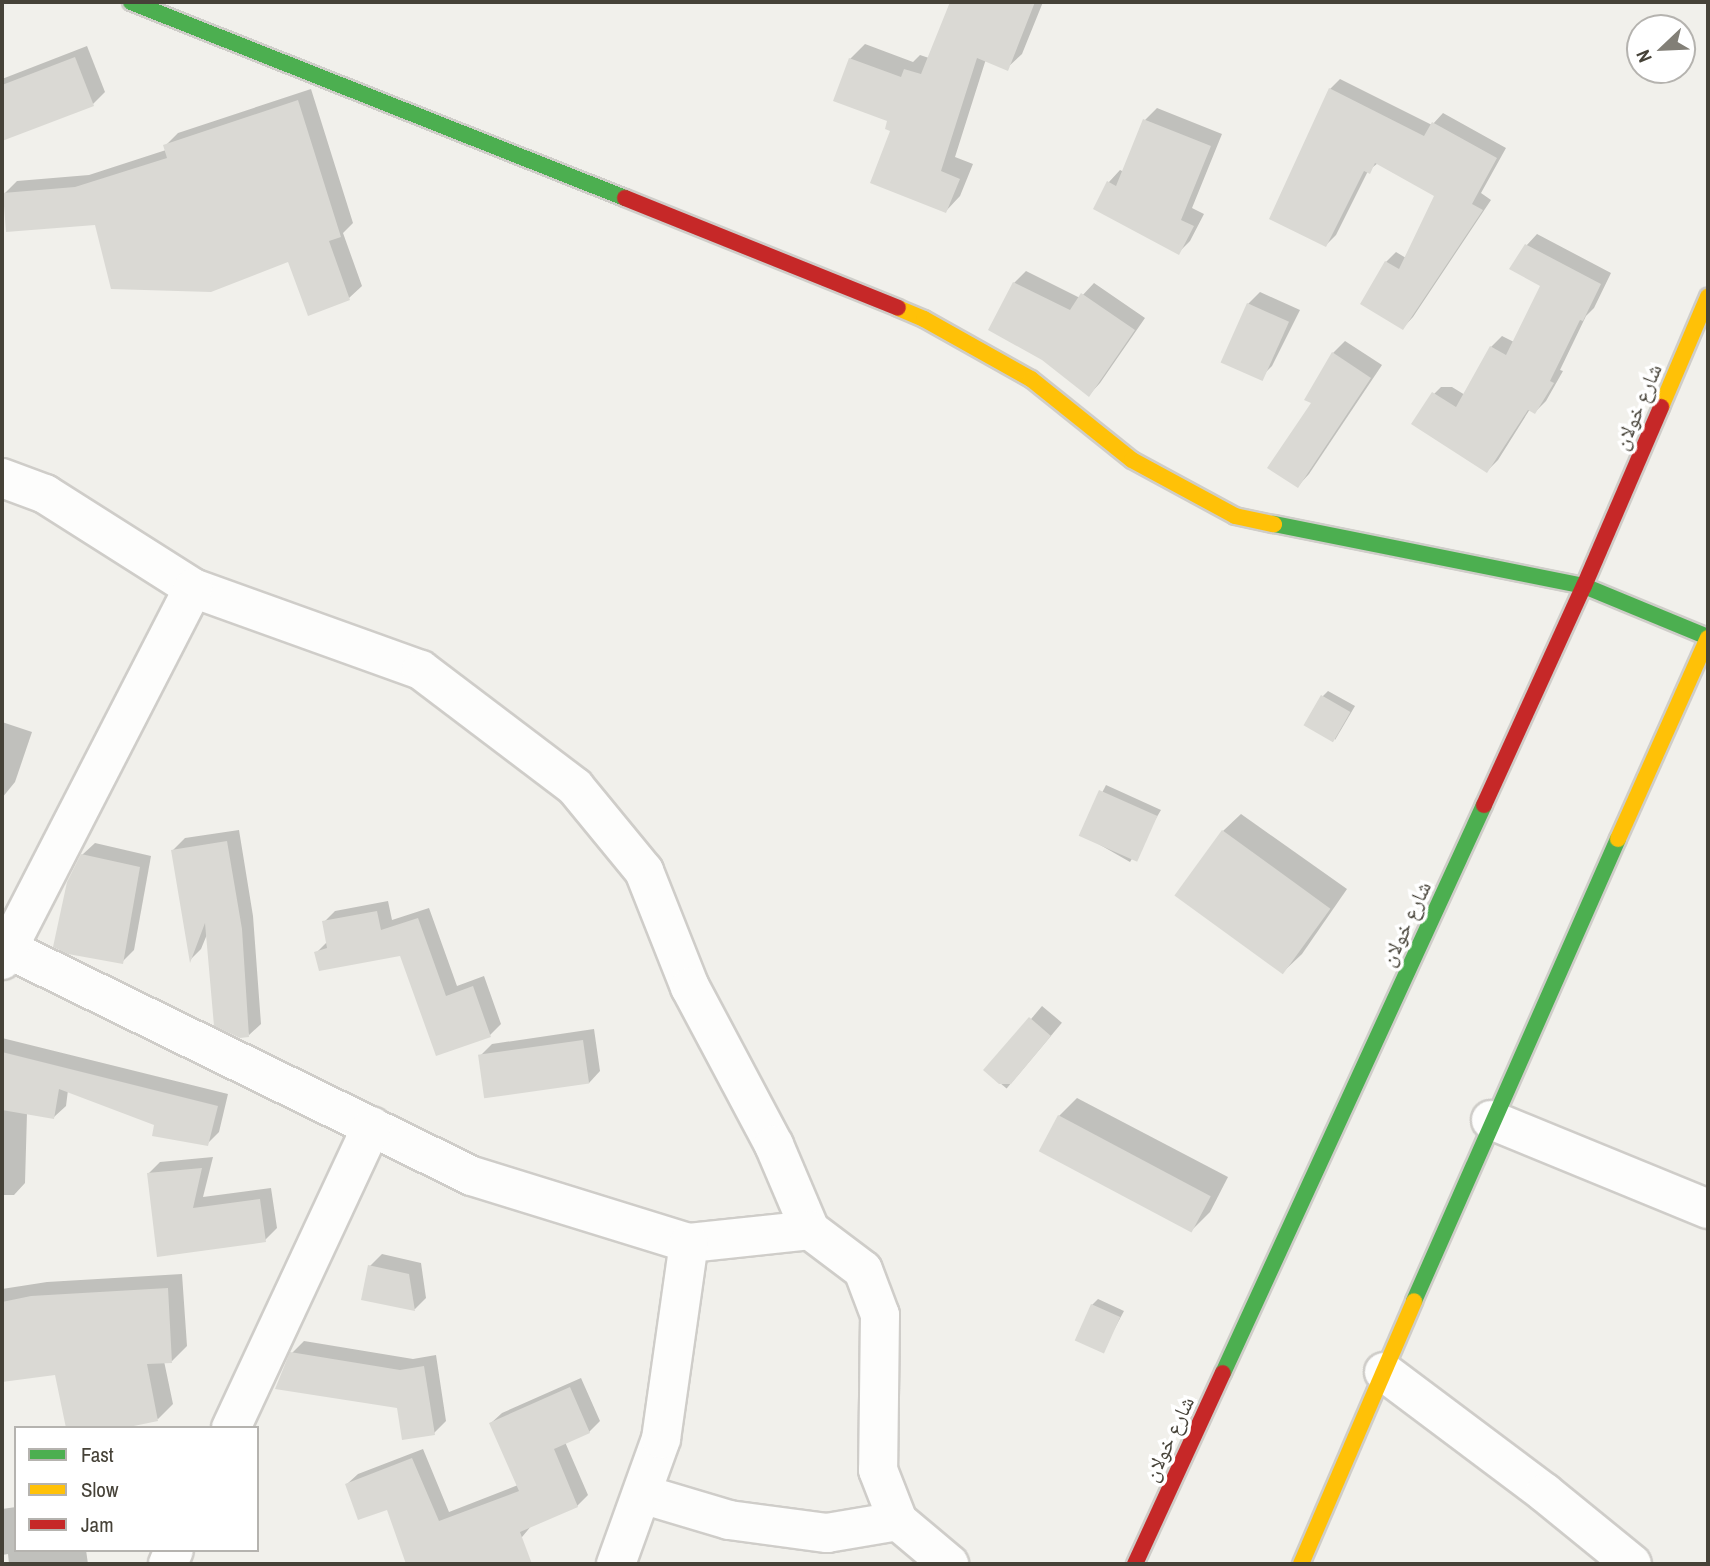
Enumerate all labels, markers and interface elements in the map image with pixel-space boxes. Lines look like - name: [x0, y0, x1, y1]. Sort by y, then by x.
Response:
- north arrow: [1626, 14, 1696, 84]
- text: N: [1629, 46, 1658, 67]
- street label: شارع خولان: [1609, 360, 1667, 454]
- street label: شارع خولان: [1375, 877, 1437, 971]
- street label: شارع خولان: [1138, 1392, 1200, 1486]
- legend: [14, 1426, 259, 1552]
- text: Fast: [81, 1440, 114, 1469]
- text: Slow: [81, 1475, 118, 1504]
- text: Jam: [81, 1510, 114, 1539]

